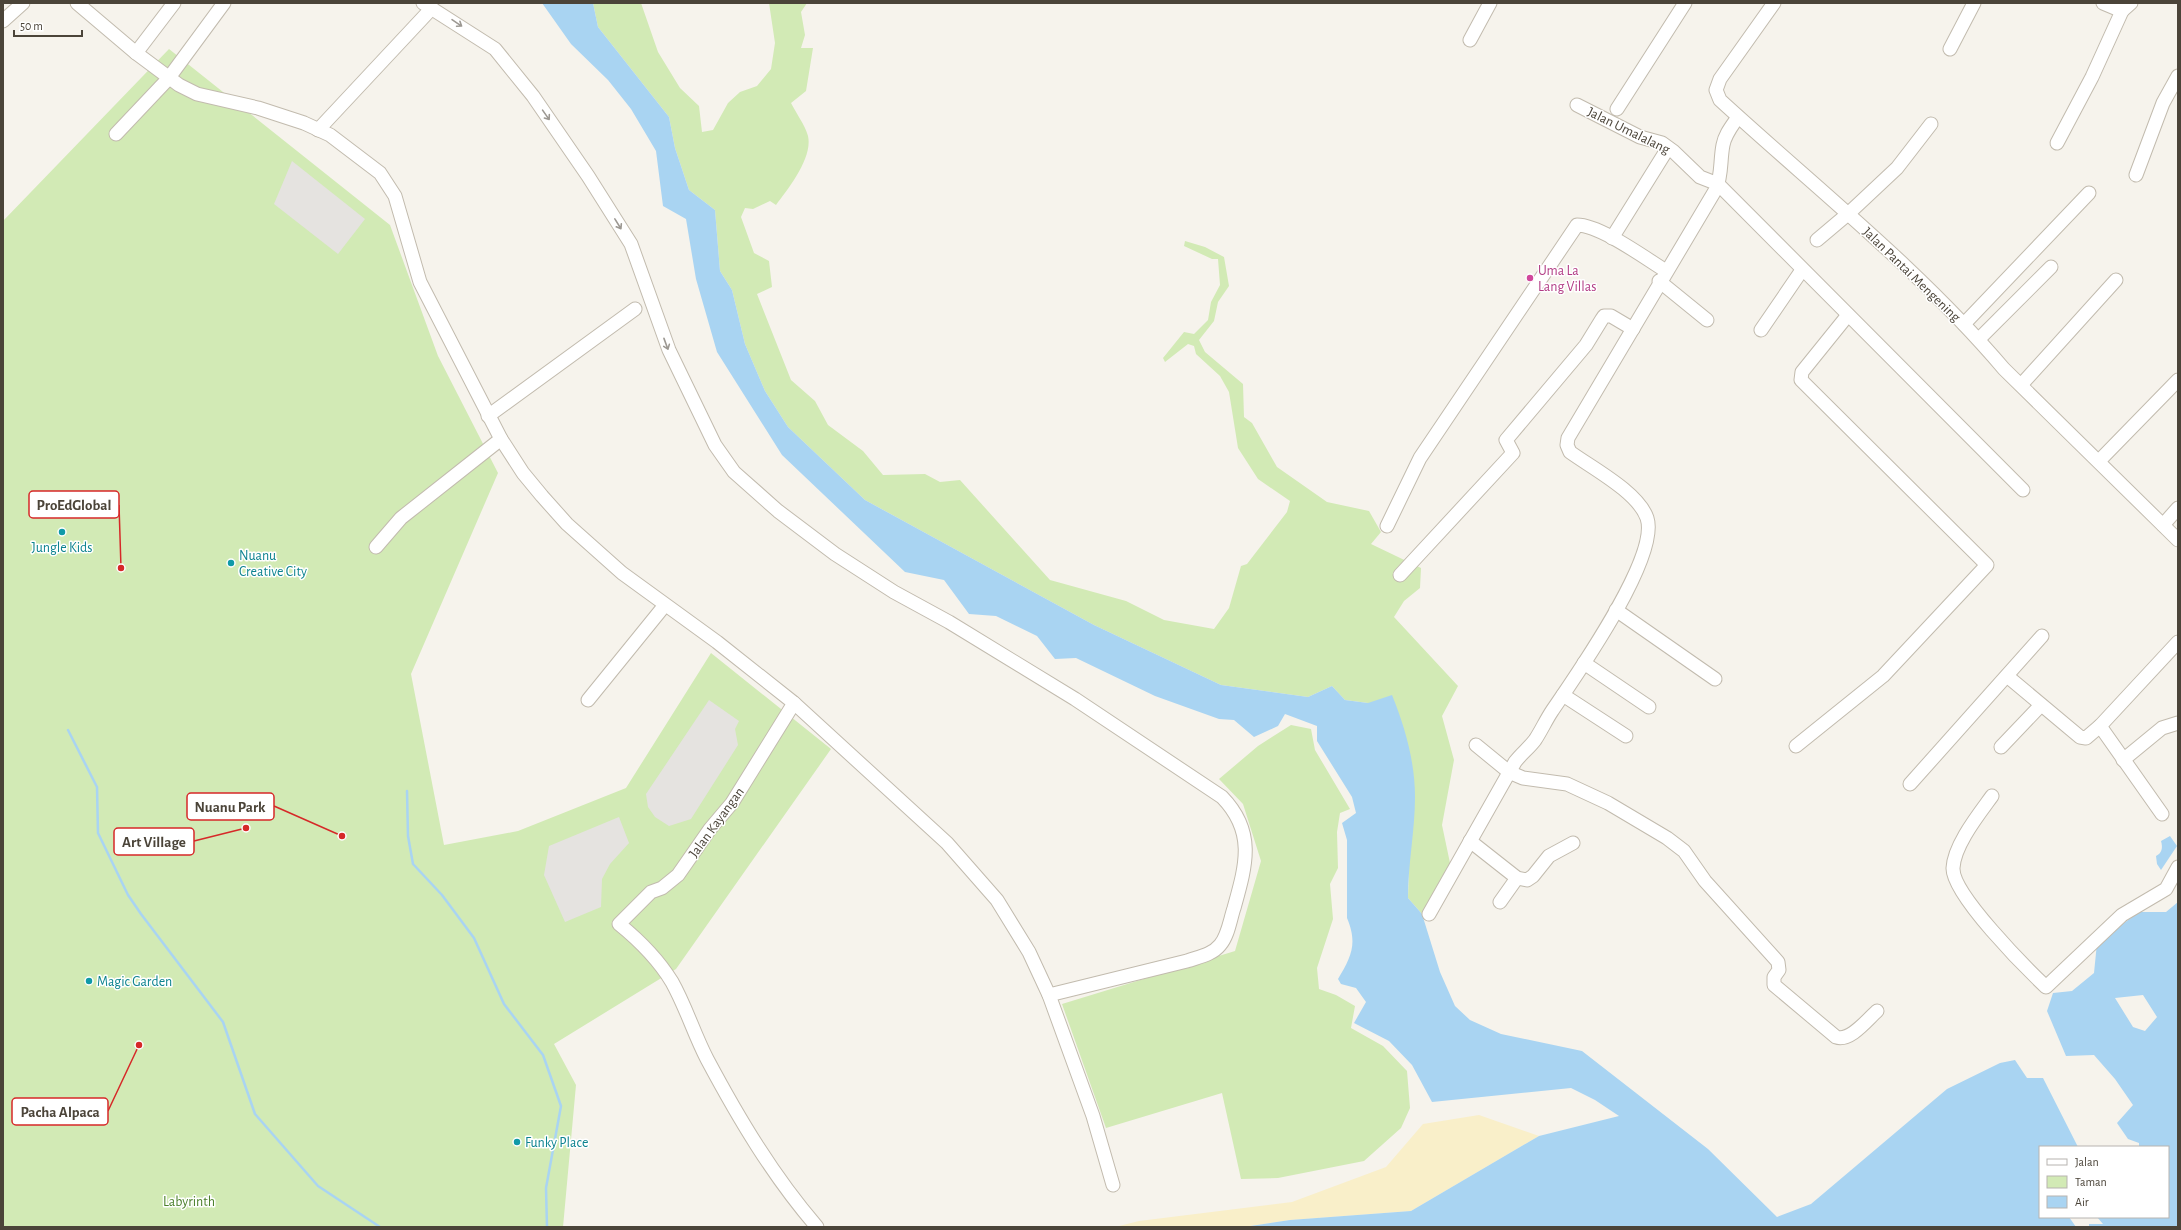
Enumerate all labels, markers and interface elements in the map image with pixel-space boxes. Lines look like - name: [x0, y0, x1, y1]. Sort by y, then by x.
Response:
- scale bar: [14, 12, 82, 38]
- one-way arrow: [451, 19, 462, 27]
- text: 50 m: [20, 20, 43, 32]
- street label: Jalan Umalalang: [1585, 105, 1672, 157]
- one-way arrow: [542, 109, 550, 120]
- one-way arrow: [614, 218, 622, 229]
- street label: Jalan Pantai Mengening: [1860, 225, 1963, 325]
- place label: Uma La Lang Villas: [1538, 264, 1596, 294]
- marker: Uma La Lang Villas: [1525, 273, 1535, 283]
- one-way arrow: [663, 337, 671, 349]
- callout: ProEdGlobal: [29, 491, 119, 518]
- text: ProEdGlobal: [37, 498, 111, 513]
- marker: Jungle Kids: [57, 527, 67, 537]
- place label: Jungle Kids: [32, 541, 92, 555]
- place label: Nuanu Creative City: [239, 549, 307, 579]
- marker: Nuanu Creative City: [226, 558, 236, 568]
- street label: Jalan Kayangan: [687, 785, 747, 860]
- callout: Nuanu Park: [187, 793, 274, 820]
- text: Nuanu Park: [195, 800, 266, 815]
- callout: Art Village: [114, 828, 194, 855]
- text: Art Village: [122, 835, 186, 850]
- place label: Magic Garden: [97, 975, 172, 989]
- marker: Magic Garden: [84, 976, 94, 986]
- callout: Pacha Alpaca: [12, 1098, 108, 1125]
- text: Pacha Alpaca: [20, 1105, 100, 1120]
- place label: Funky Place: [525, 1136, 588, 1150]
- marker: Funky Place: [512, 1137, 522, 1147]
- legend: [2039, 1146, 2169, 1218]
- text: Jalan: [2075, 1156, 2099, 1168]
- text: Taman: [2075, 1176, 2107, 1188]
- park label: Labyrinth: [163, 1195, 215, 1209]
- text: Air: [2075, 1196, 2089, 1208]

